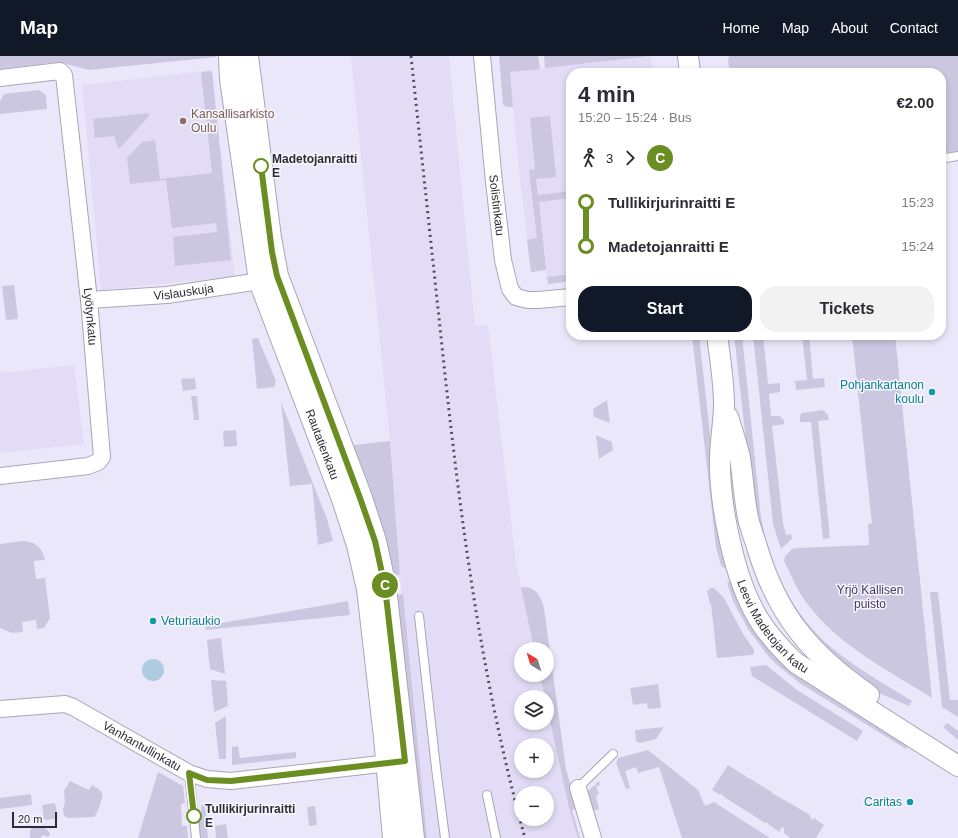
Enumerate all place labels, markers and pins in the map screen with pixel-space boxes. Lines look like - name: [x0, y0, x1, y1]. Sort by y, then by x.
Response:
- place label: Kansallisarkisto Oulu: [191, 107, 275, 135]
- marker: Kansallisarkisto Oulu: [178, 116, 188, 126]
- place label: Madetojanraitti E: [272, 152, 357, 180]
- marker: Madetojanraitti E: [253, 158, 269, 174]
- place label: Pohjankartanon koulu: [840, 378, 924, 406]
- marker: Pohjankartanon koulu: [927, 387, 937, 397]
- place label: Veturiaukio: [161, 614, 221, 628]
- marker: Veturiaukio: [148, 616, 158, 626]
- place label: Caritas: [864, 795, 902, 809]
- marker: Caritas: [905, 797, 915, 807]
- place label: Tullikirjurinraitti E: [205, 802, 295, 830]
- marker: Tullikirjurinraitti E: [186, 808, 202, 824]

